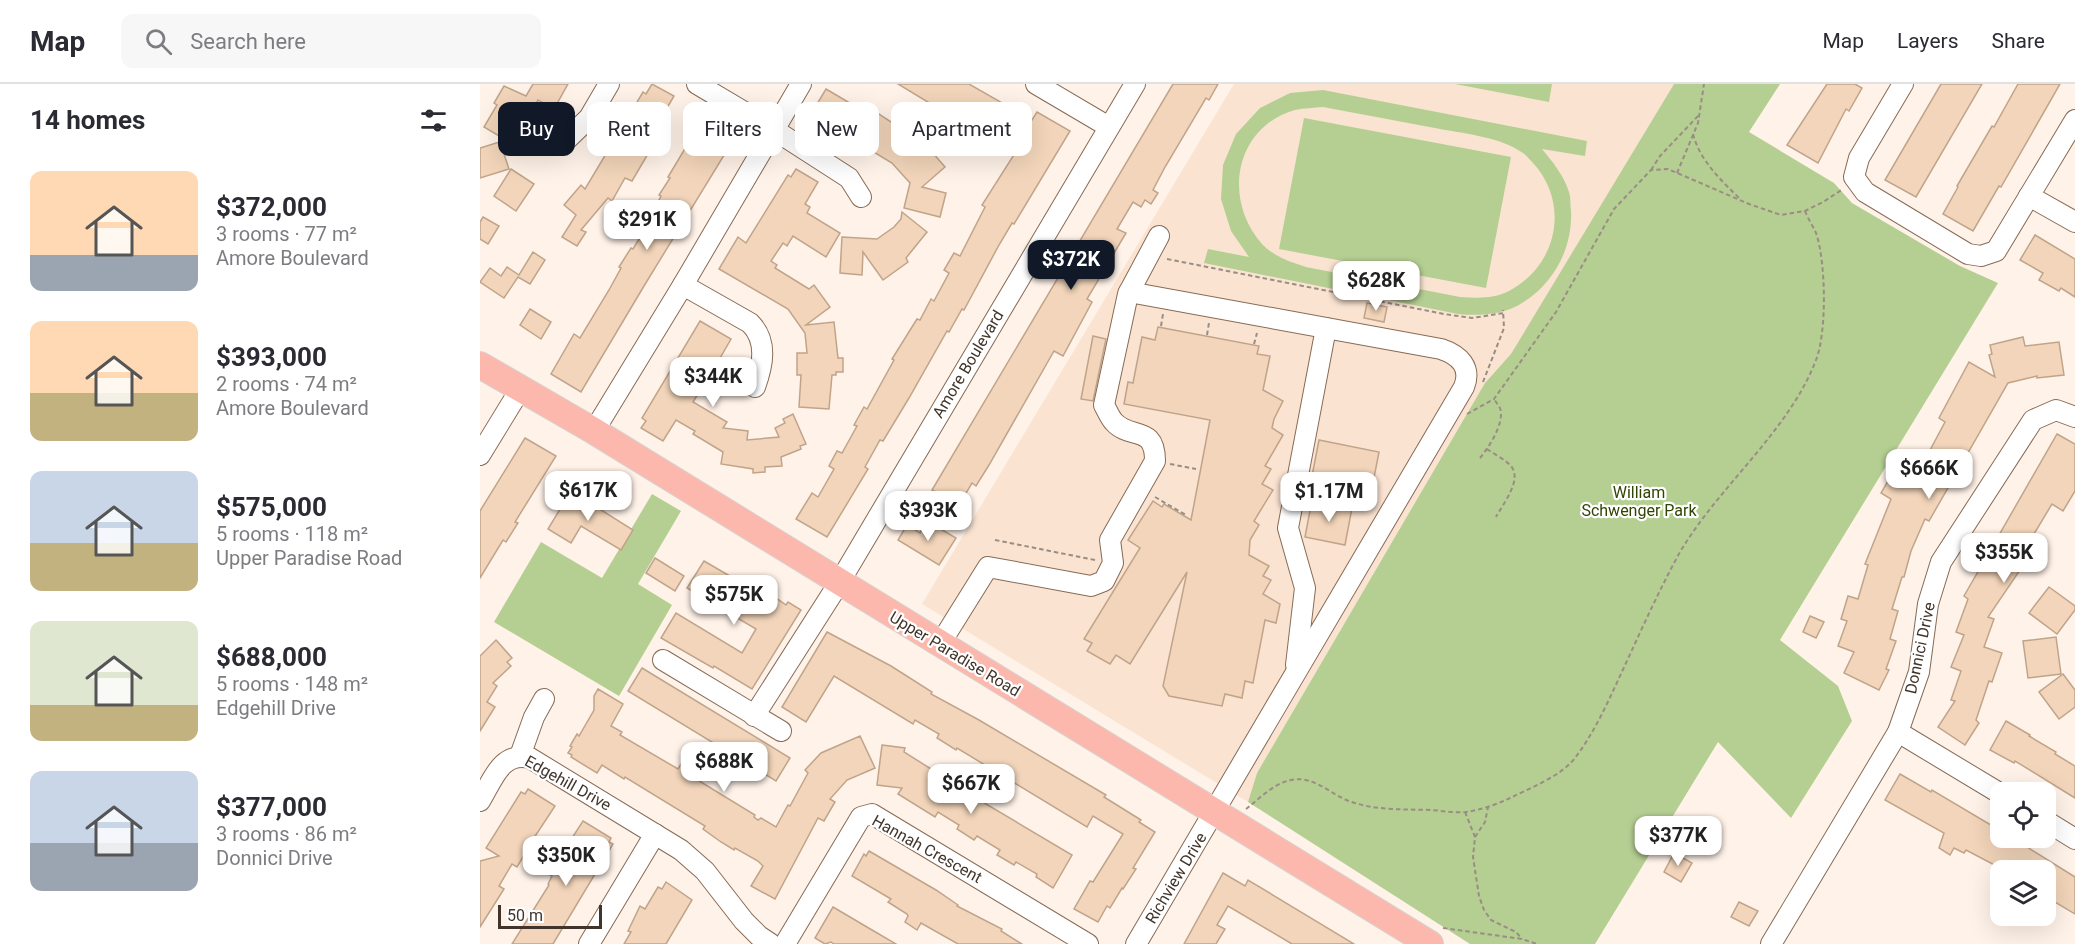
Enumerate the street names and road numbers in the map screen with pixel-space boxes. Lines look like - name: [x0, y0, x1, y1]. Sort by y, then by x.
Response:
- street label: Amore Boulevard: [928, 307, 1008, 421]
- street label: Donnici Drive: [1901, 600, 1939, 696]
- street label: Upper Paradise Road: [886, 607, 1024, 701]
- street label: Edgehill Drive: [521, 751, 615, 815]
- street label: Hannah Crescent: [869, 811, 985, 887]
- street label: Richview Drive: [1141, 829, 1211, 927]

